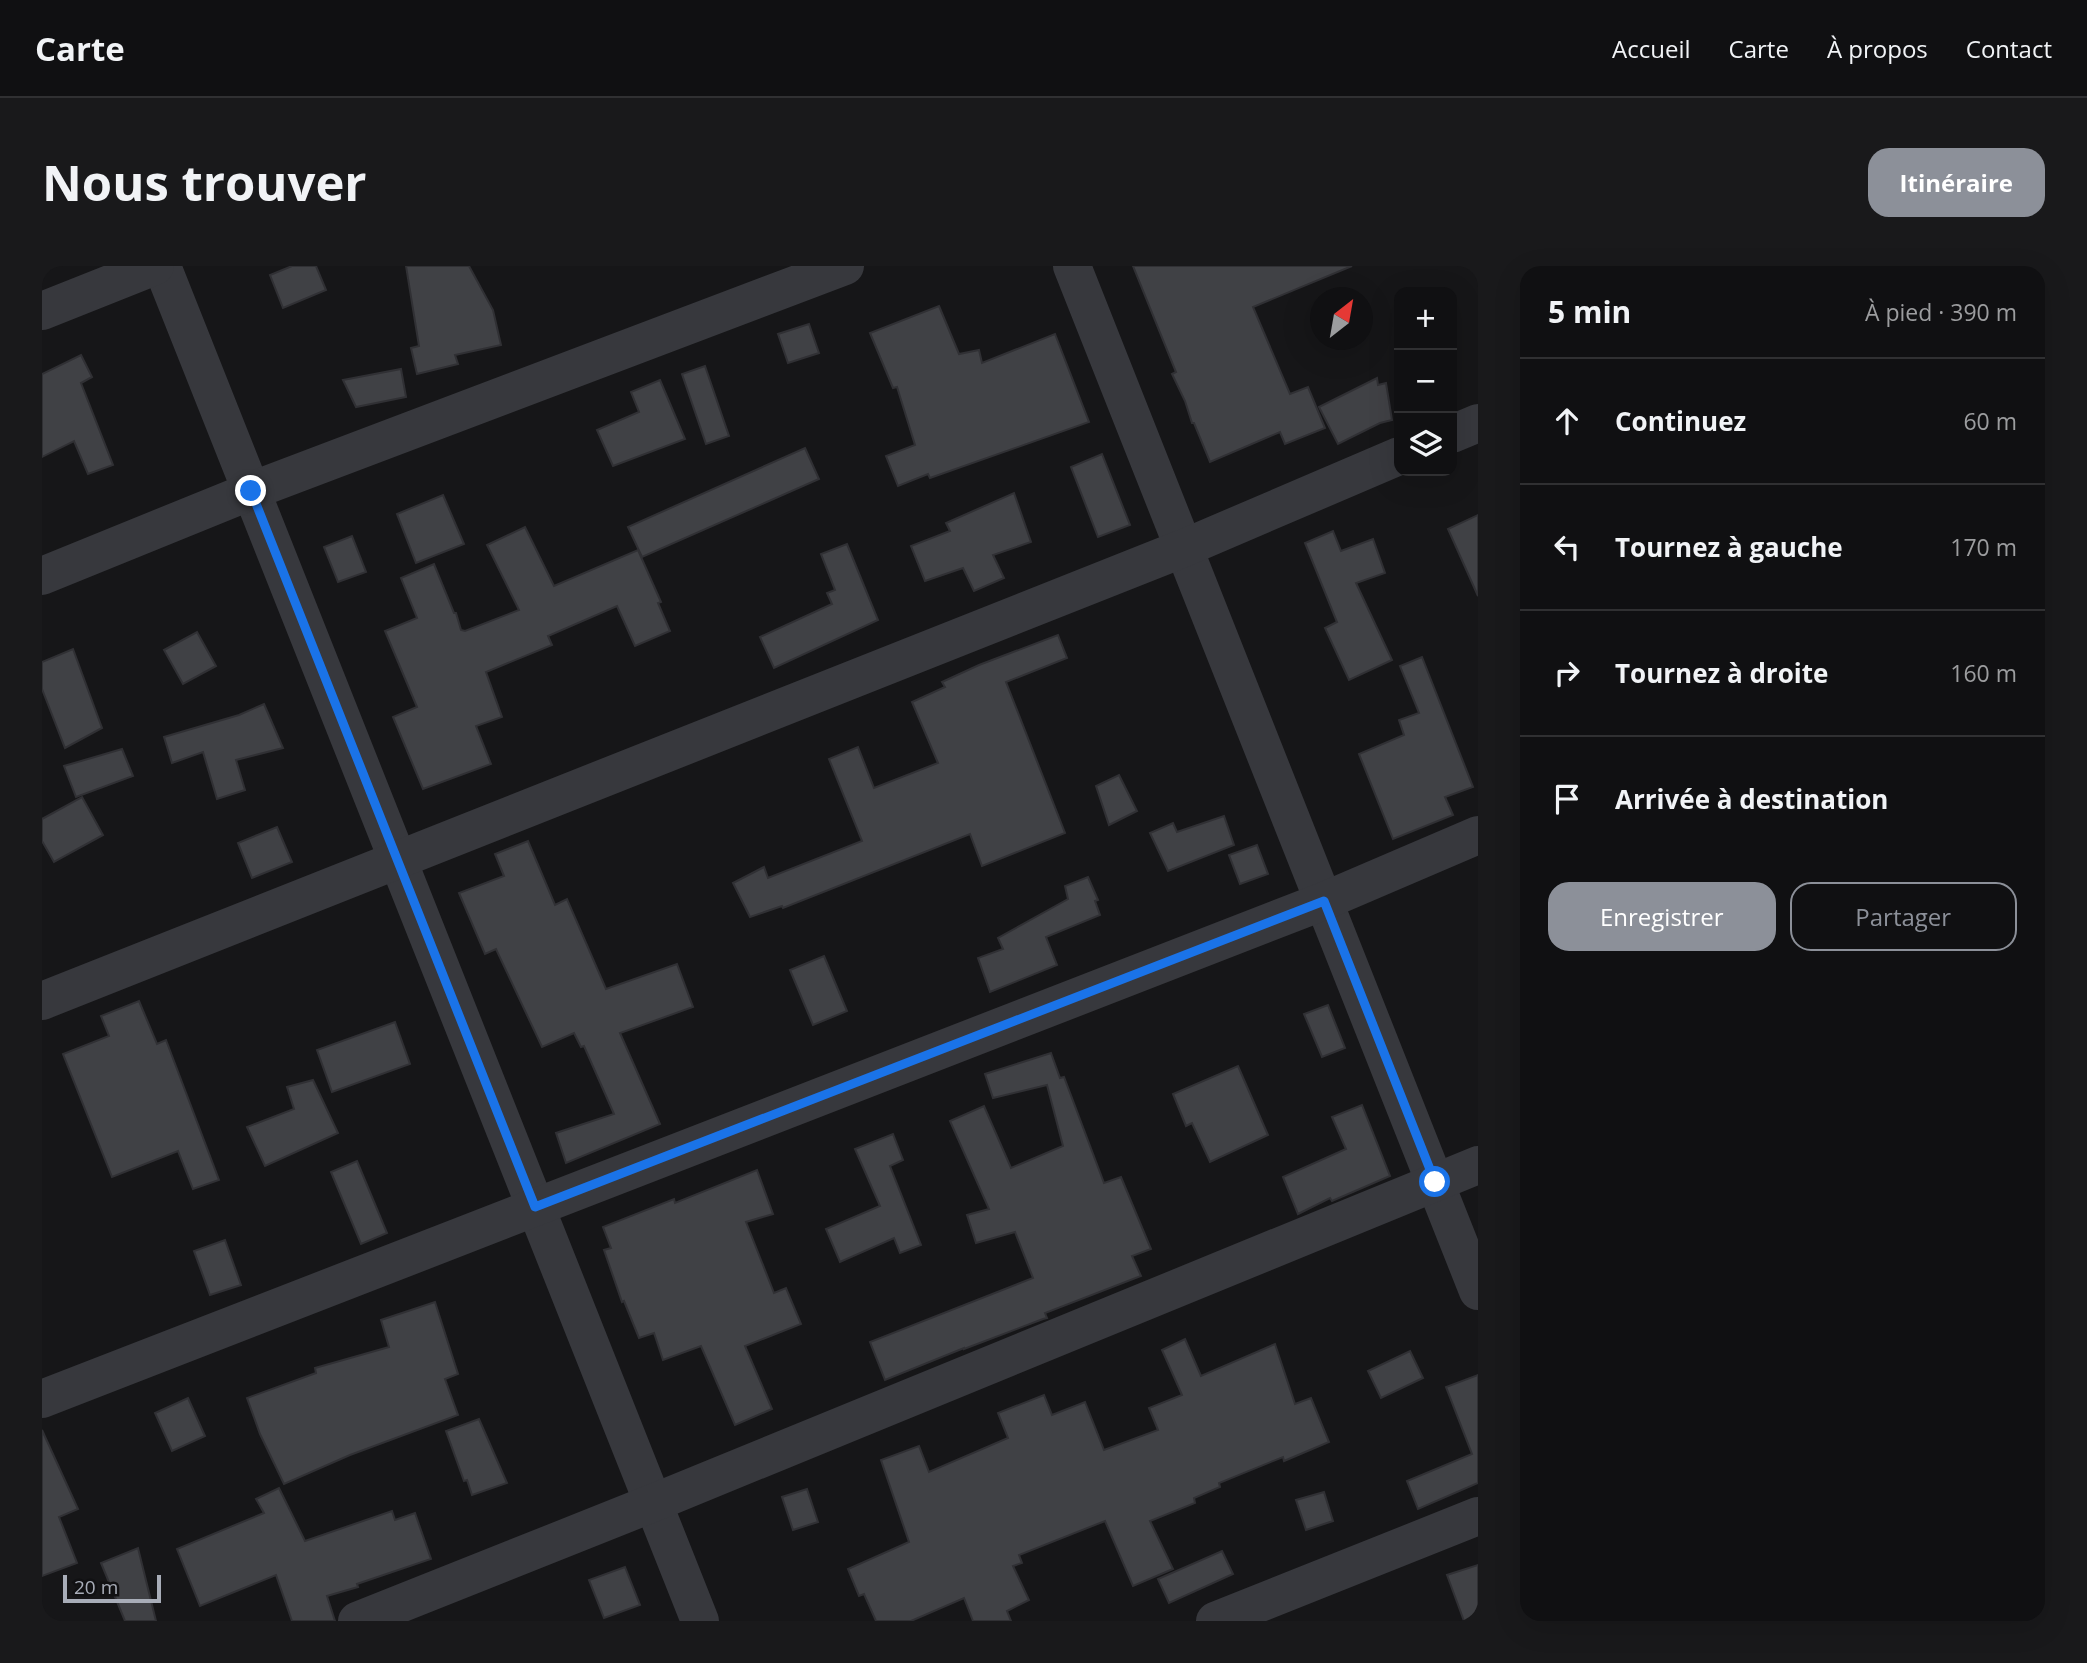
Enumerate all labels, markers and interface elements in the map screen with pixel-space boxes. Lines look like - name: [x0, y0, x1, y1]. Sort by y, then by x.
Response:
- text: Carte: [35, 26, 125, 71]
- text: Accueil: [1612, 32, 1691, 65]
- text: Carte: [1729, 32, 1789, 65]
- text: À propos: [1827, 32, 1928, 65]
- text: Contact: [1966, 32, 2052, 65]
- button: Itinéraire: [1868, 148, 2045, 217]
- text: Nous trouver: [42, 149, 367, 215]
- north arrow: [1310, 287, 1373, 350]
- map controls: [1394, 287, 1457, 476]
- button: +: [1394, 287, 1457, 350]
- text: 5 min: [1548, 291, 1631, 332]
- text: À pied · 390 m: [1865, 296, 2017, 328]
- button: −: [1394, 350, 1457, 413]
- icon: ahead: [1548, 402, 1586, 440]
- text: Continuez: [1615, 403, 1746, 439]
- text: 60 m: [1963, 405, 2017, 437]
- button: layers: [1394, 413, 1457, 476]
- route end: [235, 475, 266, 506]
- icon: left: [1548, 528, 1586, 566]
- text: Tournez à gauche: [1615, 529, 1843, 565]
- text: 170 m: [1950, 531, 2017, 563]
- icon: right: [1548, 654, 1586, 692]
- text: Tournez à droite: [1615, 655, 1828, 691]
- text: 160 m: [1950, 657, 2017, 689]
- icon: arrive: [1548, 780, 1586, 818]
- text: Arrivée à destination: [1615, 781, 1888, 817]
- button: Enregistrer: [1548, 882, 1776, 951]
- button: Partager: [1790, 882, 2017, 951]
- route start: [1419, 1166, 1450, 1197]
- scale bar: [63, 1572, 161, 1604]
- text: 20 m: [74, 1574, 118, 1600]

